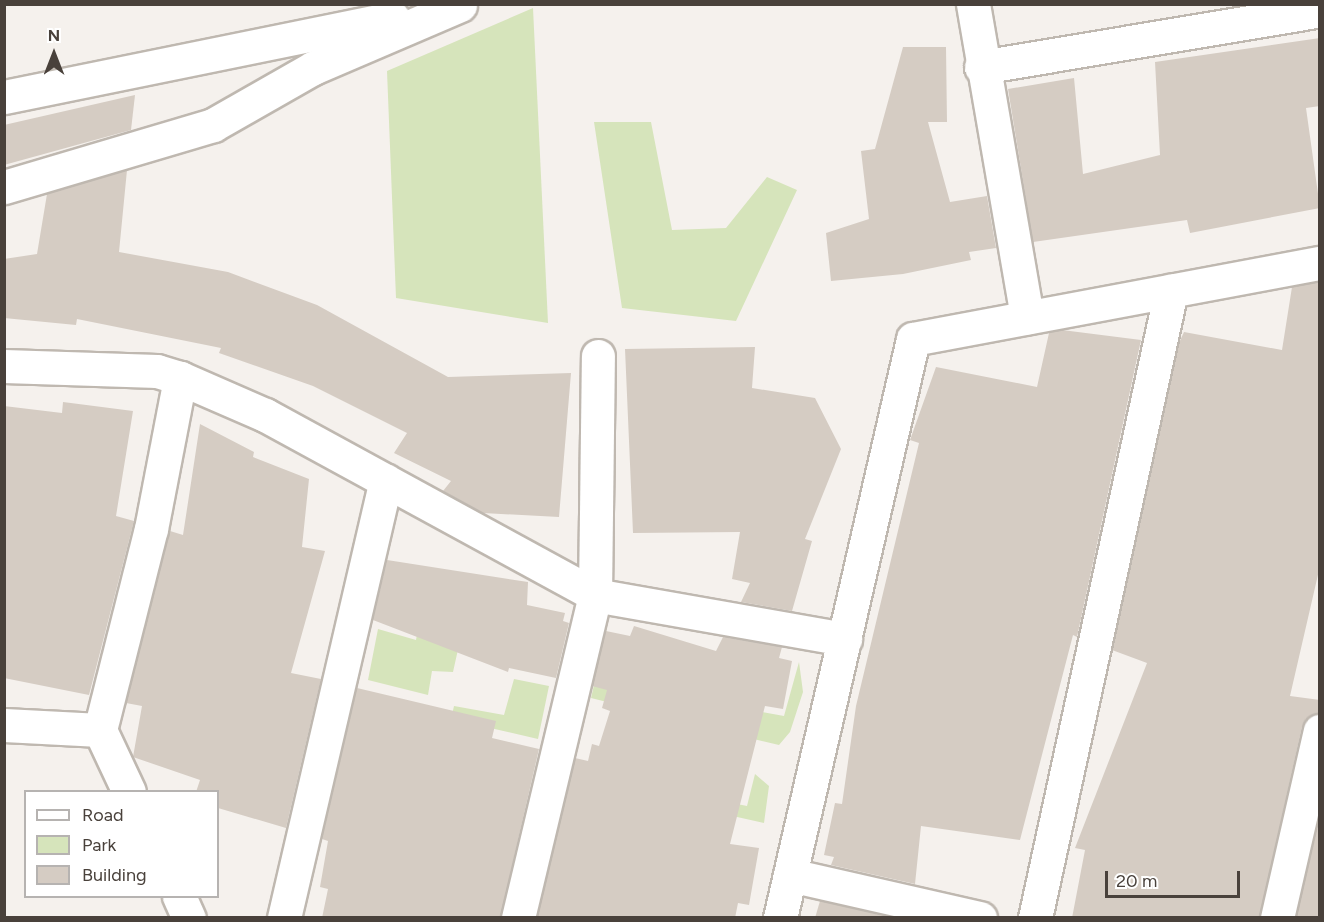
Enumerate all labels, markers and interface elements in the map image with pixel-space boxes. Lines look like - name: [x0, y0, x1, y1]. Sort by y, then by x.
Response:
- north arrow: [24, 24, 84, 84]
- text: N: [48, 26, 60, 45]
- legend: [24, 790, 219, 898]
- text: Road: [82, 804, 123, 826]
- text: Park: [82, 834, 116, 856]
- scale bar: [1108, 859, 1243, 897]
- text: Building: [82, 864, 147, 886]
- text: 20 m: [1116, 870, 1157, 892]

